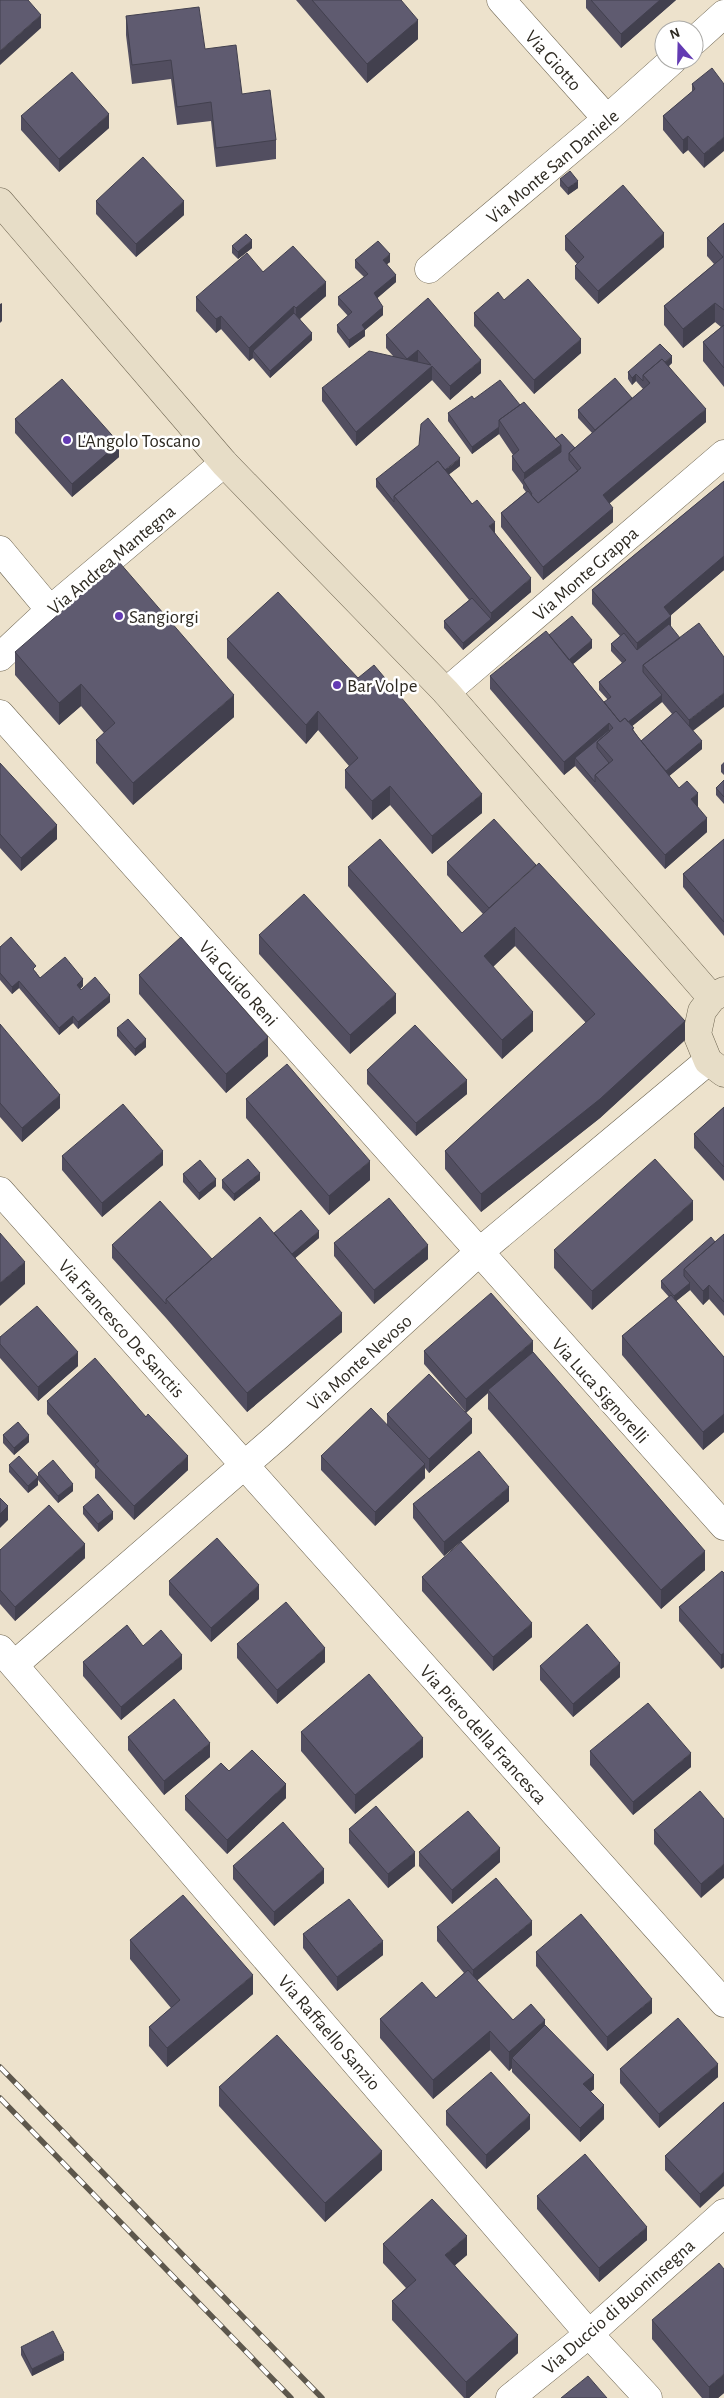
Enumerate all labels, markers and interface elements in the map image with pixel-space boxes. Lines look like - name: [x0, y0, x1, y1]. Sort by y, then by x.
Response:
- north arrow: [654, 20, 704, 70]
- text: N: [668, 25, 682, 42]
- street label: Via Giotto: [521, 27, 585, 95]
- street label: Via Monte San Daniele: [483, 107, 623, 228]
- place label: L'Angolo Toscano: [77, 432, 201, 451]
- marker: L'Angolo Toscano: [61, 434, 73, 446]
- street label: Via Andrea Mantegna: [45, 501, 179, 619]
- street label: Via Monte Grappa: [530, 523, 642, 625]
- place label: Sangiorgi: [129, 608, 199, 627]
- marker: Sangiorgi: [113, 610, 125, 622]
- place label: Bar Volpe: [347, 677, 417, 696]
- marker: Bar Volpe: [331, 679, 343, 691]
- street label: Via Guido Reni: [195, 938, 281, 1030]
- street label: Via Francesco De Sanctis: [54, 1256, 188, 1402]
- street label: Via Monte Nevoso: [304, 1311, 416, 1415]
- street label: Via Luca Signorelli: [548, 1335, 652, 1447]
- street label: Via Piero della Francesca: [416, 1662, 550, 1808]
- street label: Via Raffaello Sanzio: [274, 1972, 384, 2094]
- street label: Via Duccio di Buoninsegna: [539, 2236, 699, 2378]

